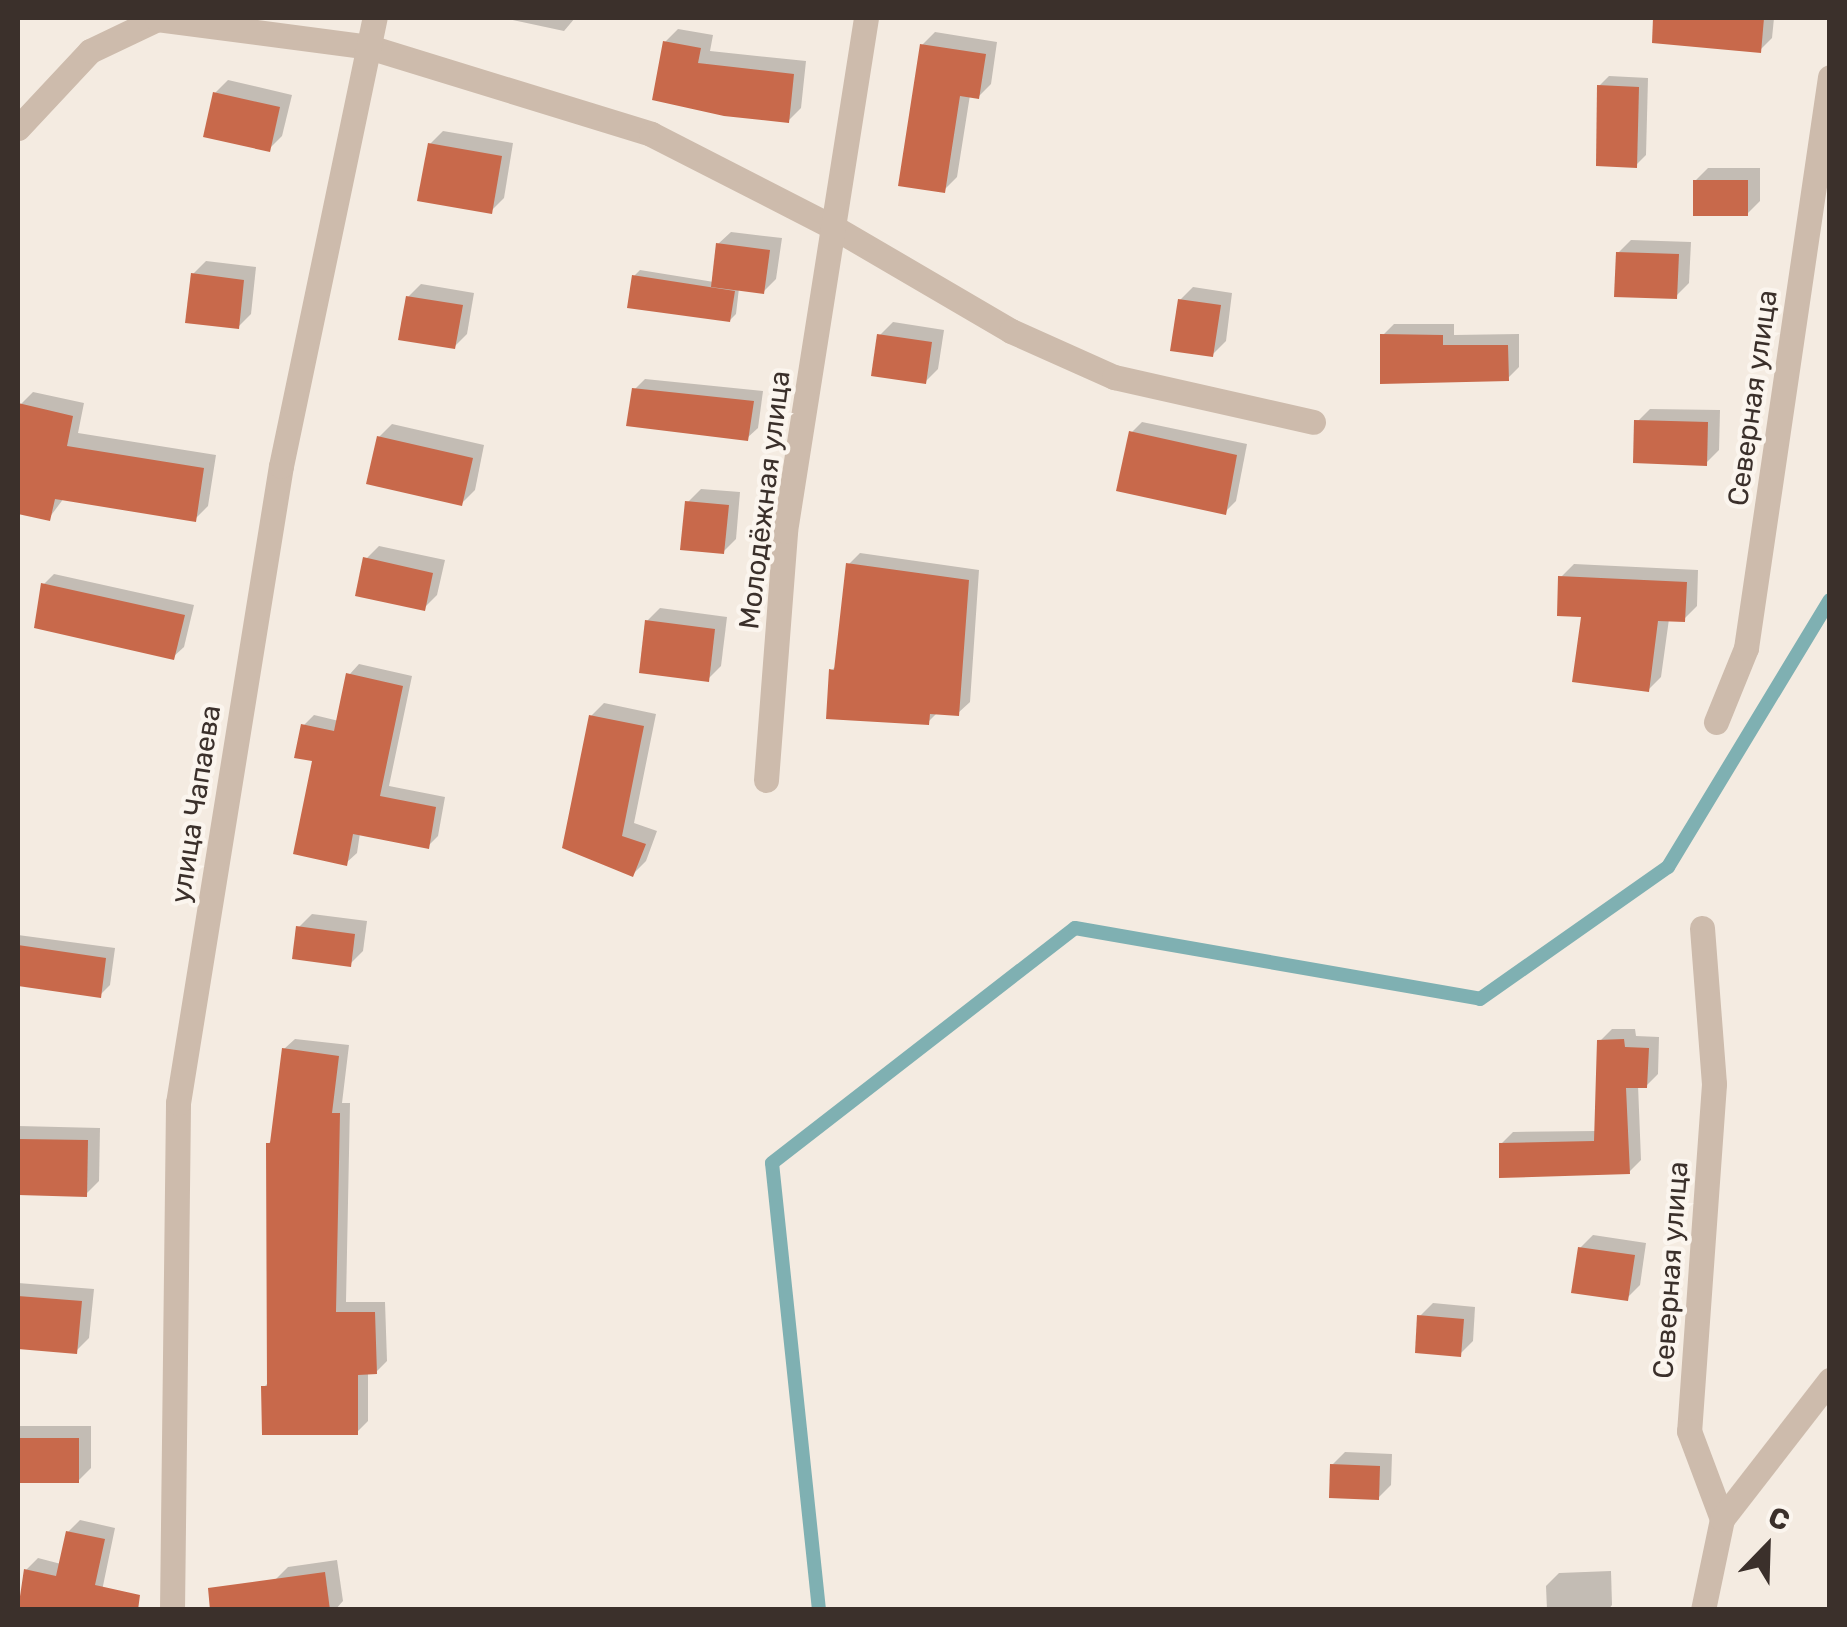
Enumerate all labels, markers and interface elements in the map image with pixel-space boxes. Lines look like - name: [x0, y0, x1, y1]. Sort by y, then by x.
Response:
- street label: Северная улица: [1721, 288, 1785, 508]
- street label: Молодёжная улица: [732, 369, 798, 631]
- street label: улица Чапаева: [164, 703, 228, 905]
- street label: Северная улица: [1647, 1160, 1695, 1380]
- north arrow: [1717, 1497, 1817, 1597]
- text: С: [1763, 1500, 1794, 1538]

